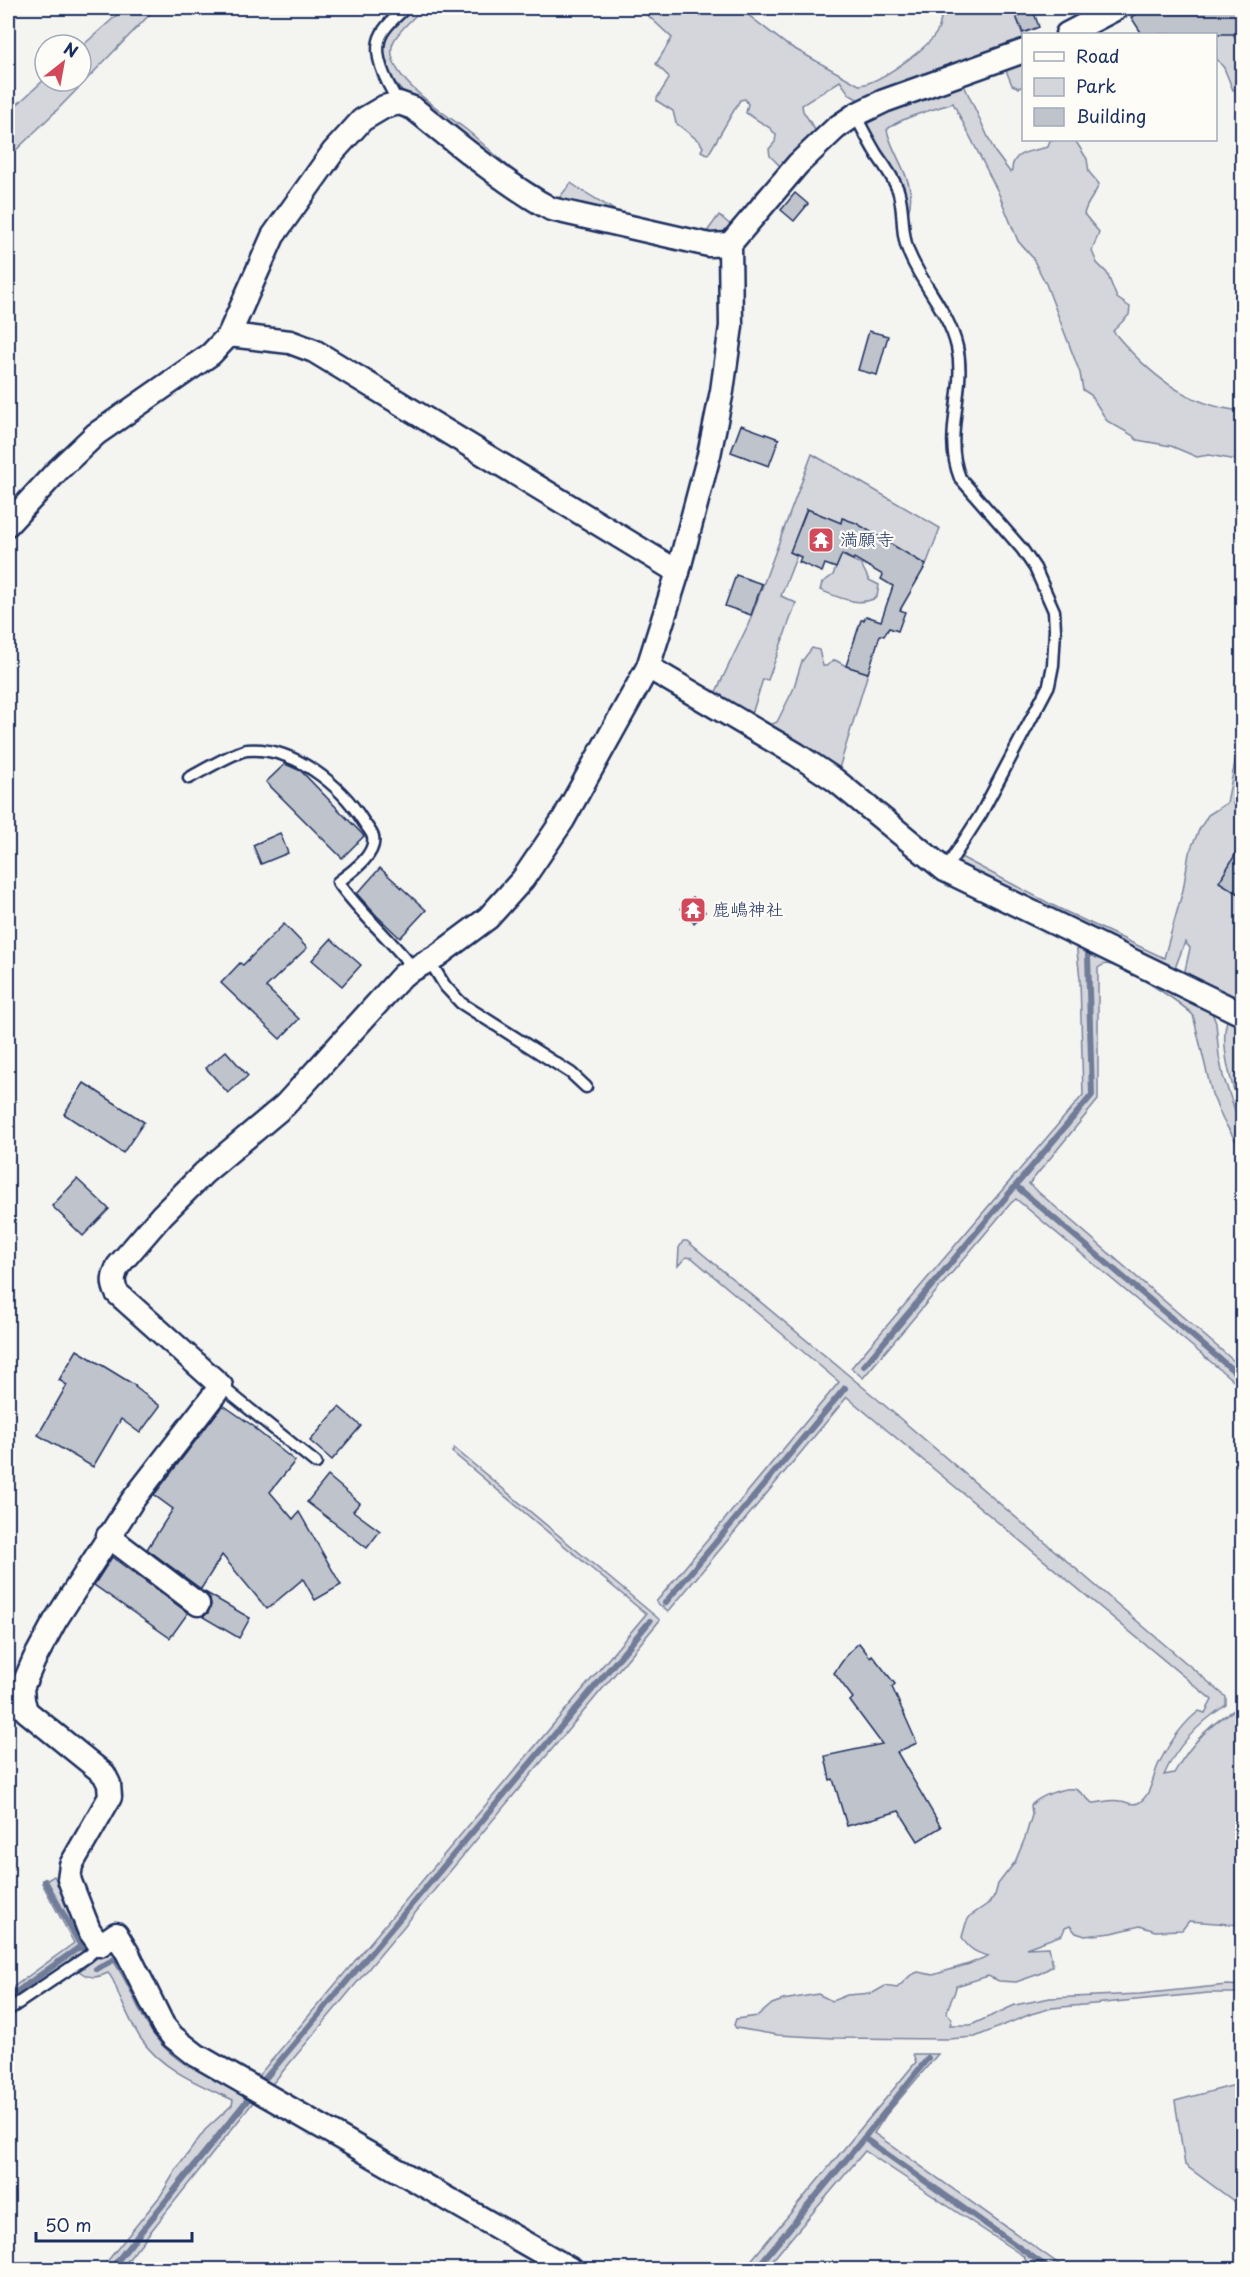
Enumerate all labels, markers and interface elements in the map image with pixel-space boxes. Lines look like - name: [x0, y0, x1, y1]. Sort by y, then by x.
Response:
- north arrow: [33, 33, 93, 93]
- legend: [1022, 33, 1217, 141]
- text: N: [60, 36, 83, 63]
- text: Road: [1076, 42, 1120, 69]
- text: Park: [1076, 72, 1116, 99]
- text: Building: [1076, 102, 1146, 129]
- temple icon: 満願寺: [806, 525, 836, 555]
- place label: 満願寺: [840, 525, 894, 552]
- temple icon: 鹿嶋神社: [678, 895, 708, 925]
- place label: 鹿嶋神社: [712, 895, 784, 922]
- scale bar: [36, 2205, 192, 2243]
- text: 50 m: [45, 2211, 92, 2238]

